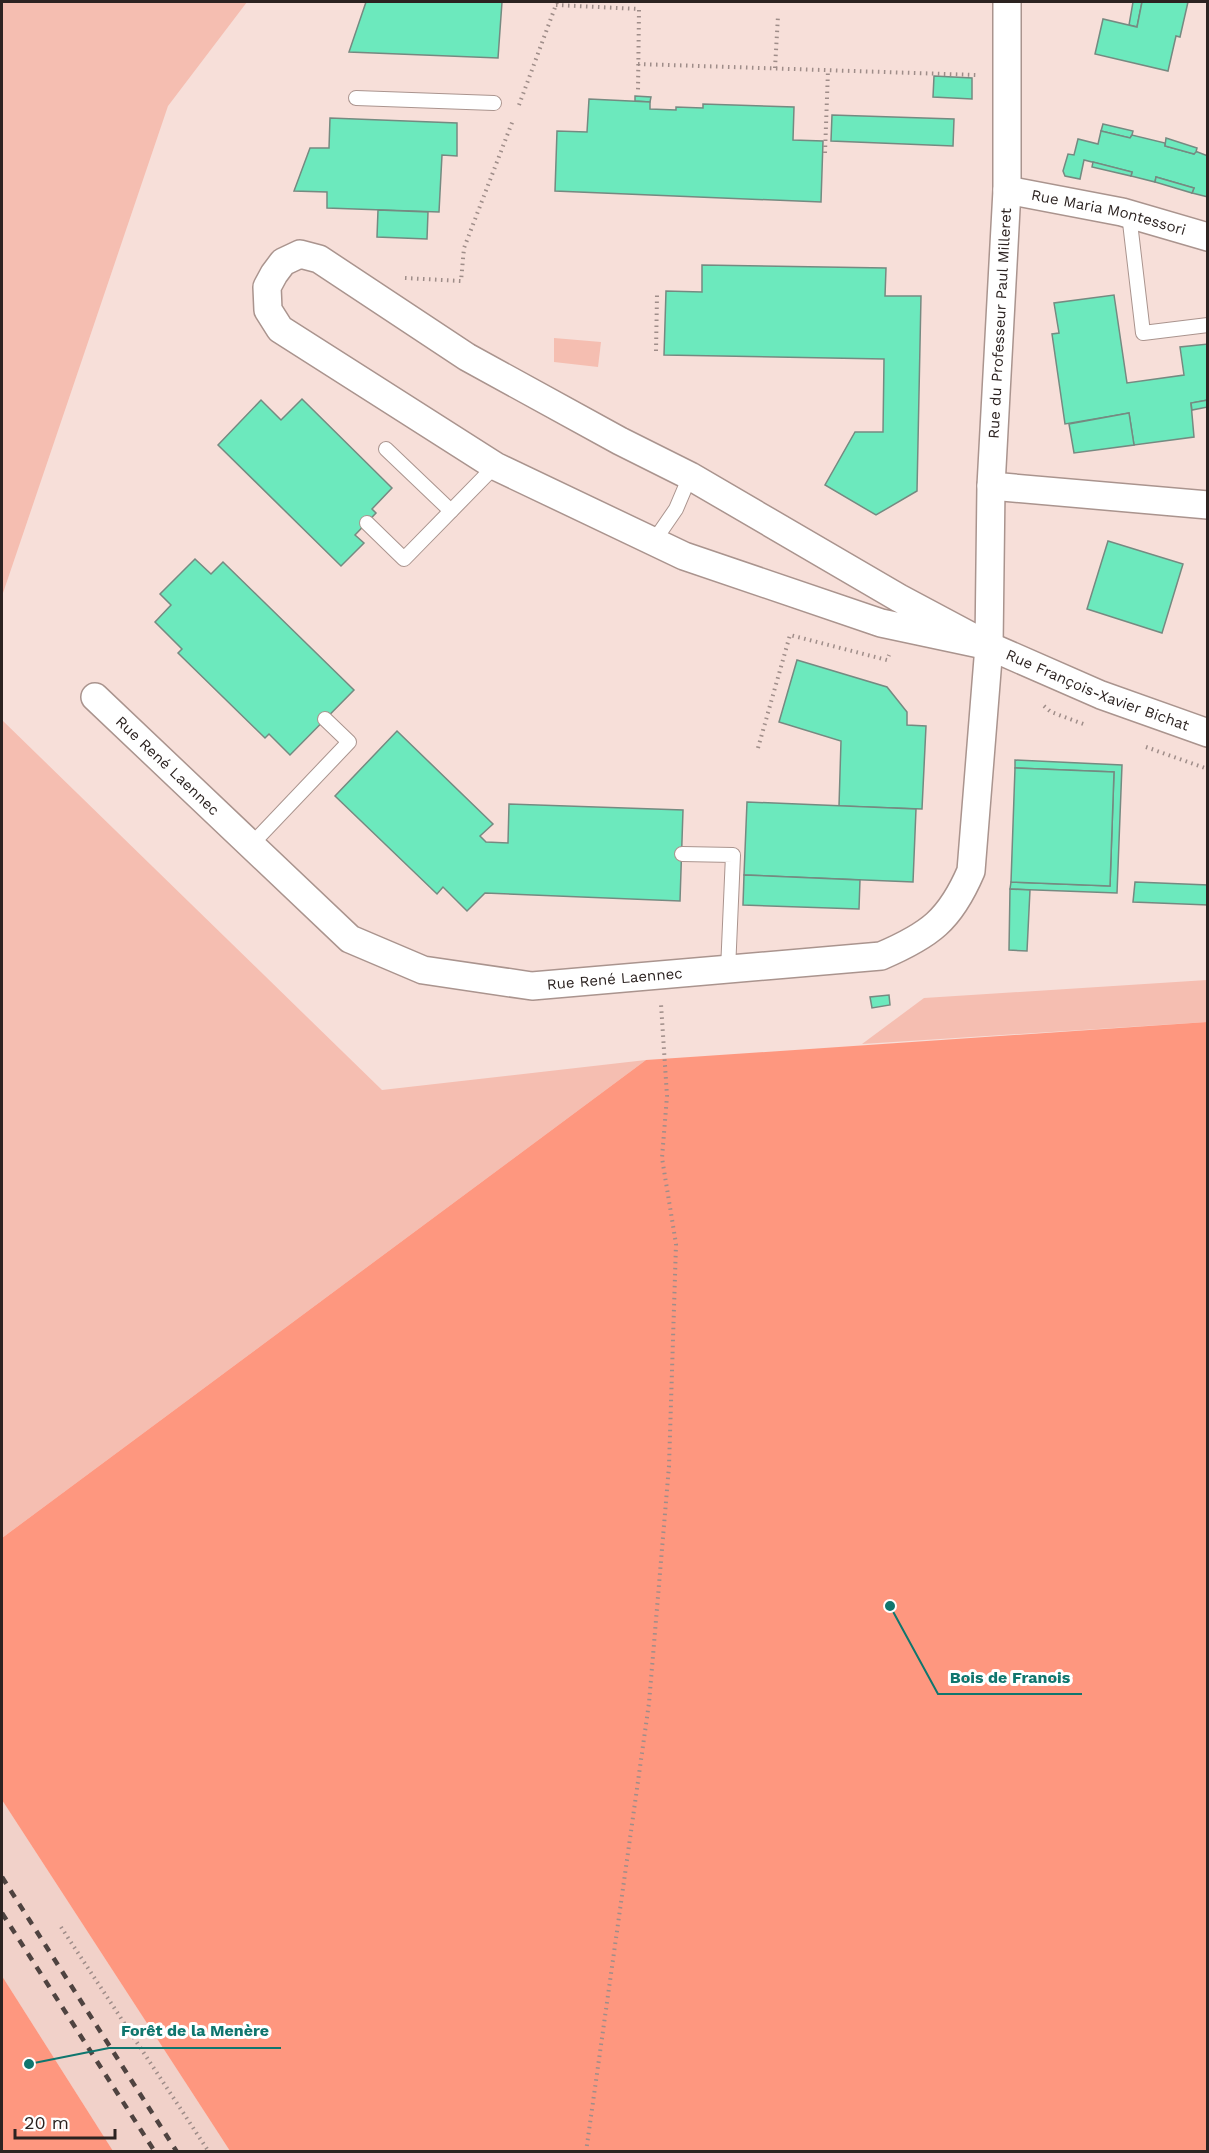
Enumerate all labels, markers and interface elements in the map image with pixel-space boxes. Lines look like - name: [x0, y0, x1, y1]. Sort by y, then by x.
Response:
- street label: Rue Maria Montessori: [1030, 186, 1188, 239]
- street label: Rue du Professeur Paul Milleret: [985, 207, 1015, 439]
- street label: Rue François-Xavier Bichat: [1003, 646, 1192, 735]
- street label: Rue René Laennec: [112, 712, 223, 819]
- street label: Rue René Laennec: [546, 964, 683, 994]
- callout: Bois de Franois: [938, 1660, 1082, 1694]
- text: Bois de Franois: [950, 1668, 1071, 1687]
- callout: Forêt de la Menère: [109, 2014, 281, 2048]
- text: Forêt de la Menère: [121, 2021, 269, 2040]
- scale bar: [15, 2102, 116, 2140]
- text: 20 m: [24, 2112, 69, 2133]

